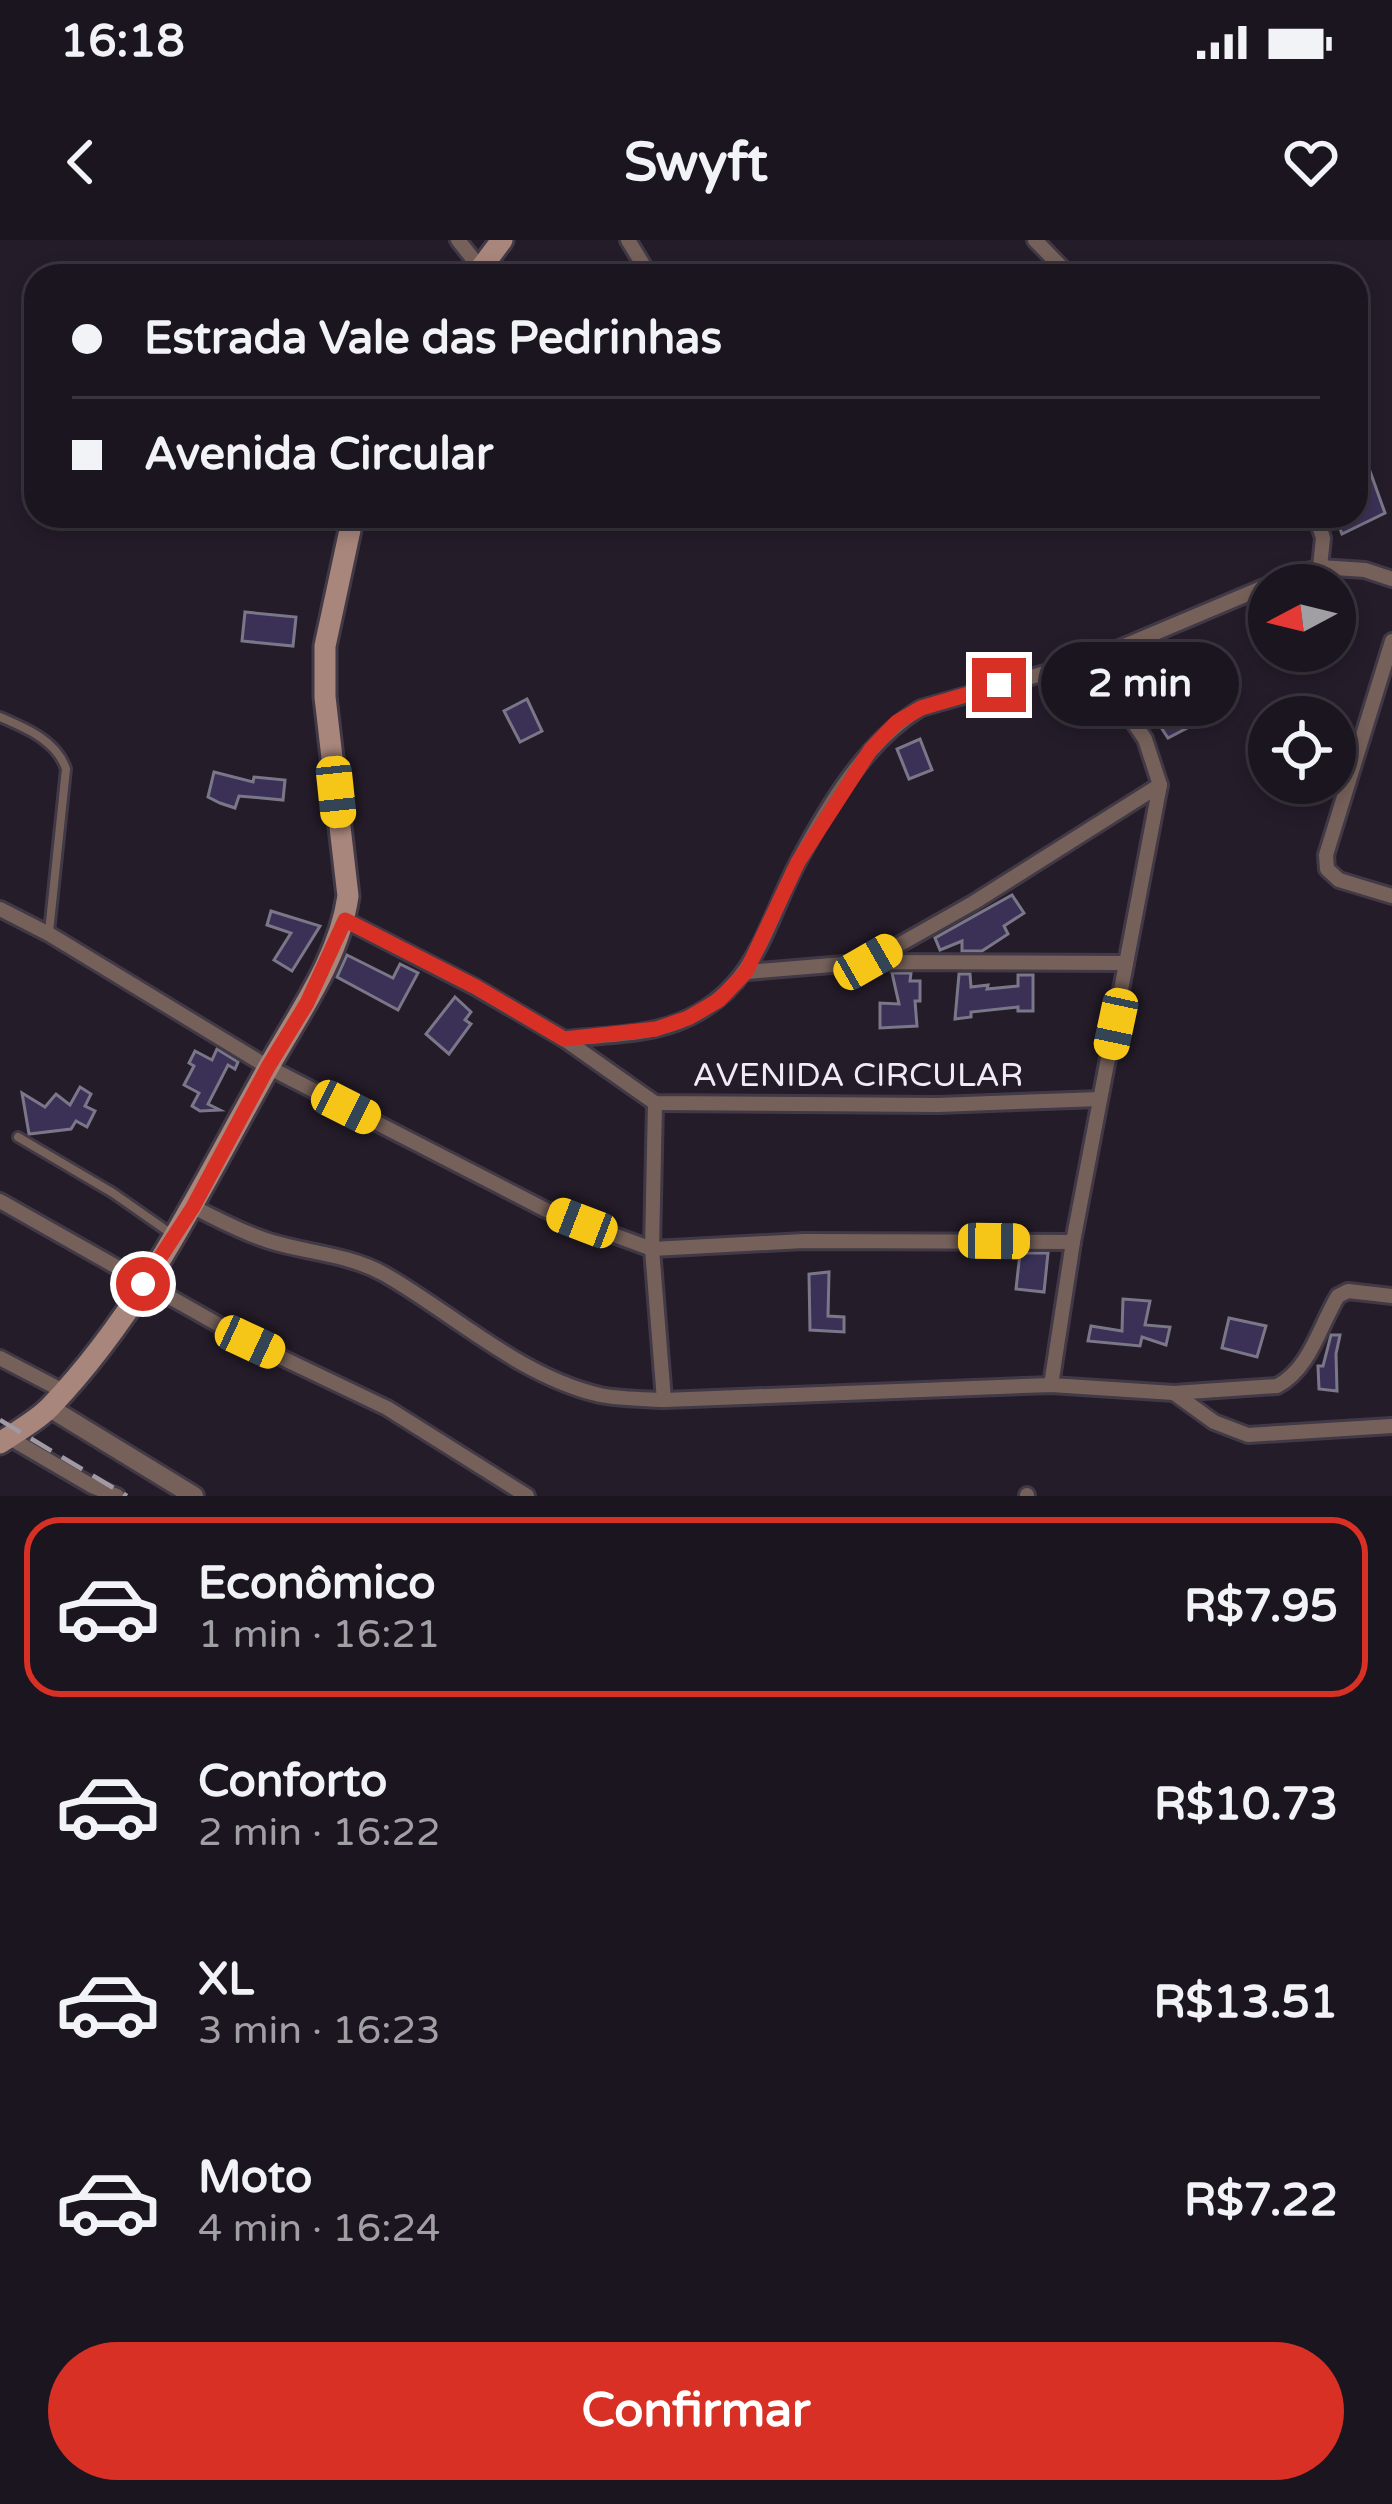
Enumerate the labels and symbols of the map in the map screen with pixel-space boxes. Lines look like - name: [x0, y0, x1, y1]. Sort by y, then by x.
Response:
- north arrow: [1248, 564, 1356, 672]
- callout: 2 min: [1041, 643, 1239, 727]
- route end: [972, 658, 1026, 712]
- car: [314, 754, 358, 830]
- car: [828, 928, 908, 996]
- car: [1091, 985, 1141, 1063]
- street label: AVENIDA CIRCULAR: [693, 1056, 1023, 1095]
- car: [306, 1075, 386, 1139]
- car: [542, 1193, 622, 1253]
- car: [958, 1222, 1030, 1260]
- route start: [116, 1257, 170, 1311]
- car: [210, 1310, 290, 1374]

